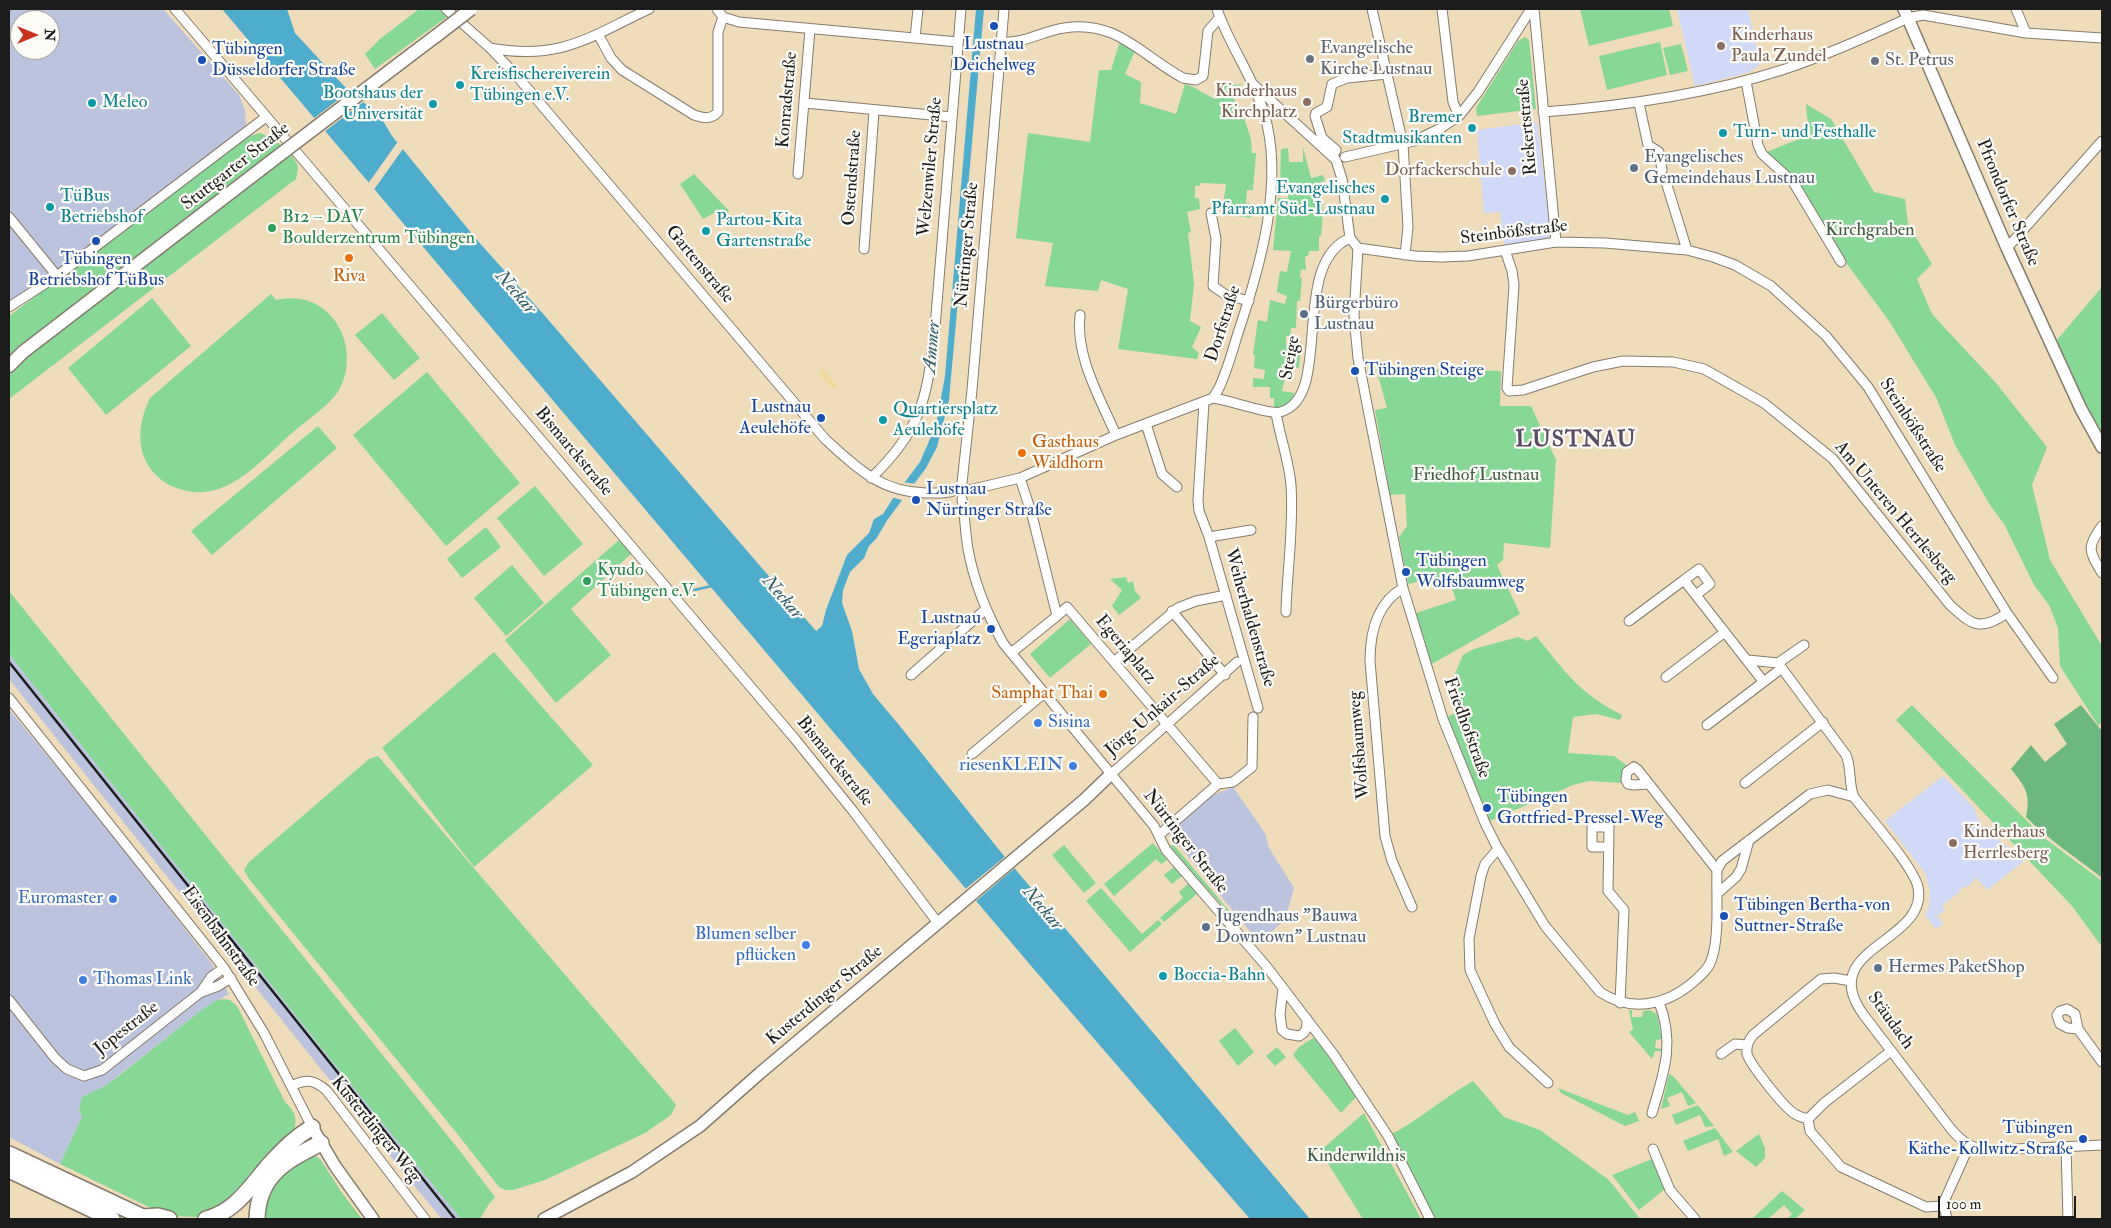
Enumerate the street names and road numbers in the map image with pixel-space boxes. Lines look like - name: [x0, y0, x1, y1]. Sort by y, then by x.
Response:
- street label: Konradstraße: [773, 51, 803, 149]
- street label: Riekertstraße: [1513, 78, 1543, 176]
- street label: Welzenwiler Straße: [914, 96, 948, 238]
- street label: Stuttgarter Straße: [178, 118, 294, 216]
- street label: Ostendstraße: [839, 130, 867, 226]
- street label: Pfrondorfer Straße: [1970, 136, 2044, 270]
- street label: Nürtinger Straße: [952, 181, 984, 309]
- street label: Steinbößstraße: [1459, 216, 1569, 250]
- street label: Gartenstraße: [660, 222, 738, 308]
- street label: Dorfstraße: [1201, 283, 1247, 365]
- street label: Steige: [1276, 334, 1306, 382]
- street label: Steinbößstraße: [1874, 375, 1950, 477]
- street label: Bismarckstraße: [529, 403, 617, 501]
- street label: Am Unteren Herrlesberg: [1829, 437, 1961, 589]
- street label: Weiherhaldenstraße: [1219, 546, 1279, 690]
- street label: Egeriaplatz: [1090, 611, 1160, 689]
- street label: Jörg-Unkair-Straße: [1101, 650, 1225, 762]
- street label: Friedhofstraße: [1438, 675, 1494, 781]
- street label: Wolfsbaumweg: [1345, 690, 1375, 800]
- street label: Bismarckstraße: [791, 713, 877, 811]
- street label: Nürtinger Straße: [1138, 786, 1232, 898]
- street label: Eisenbahnstraße: [176, 883, 264, 991]
- street label: Kusterdinger Straße: [763, 941, 887, 1051]
- street label: Stäudach: [1862, 988, 1918, 1054]
- street label: Jopestraße: [91, 997, 163, 1061]
- street label: Kusterdinger Weg: [326, 1072, 424, 1188]

